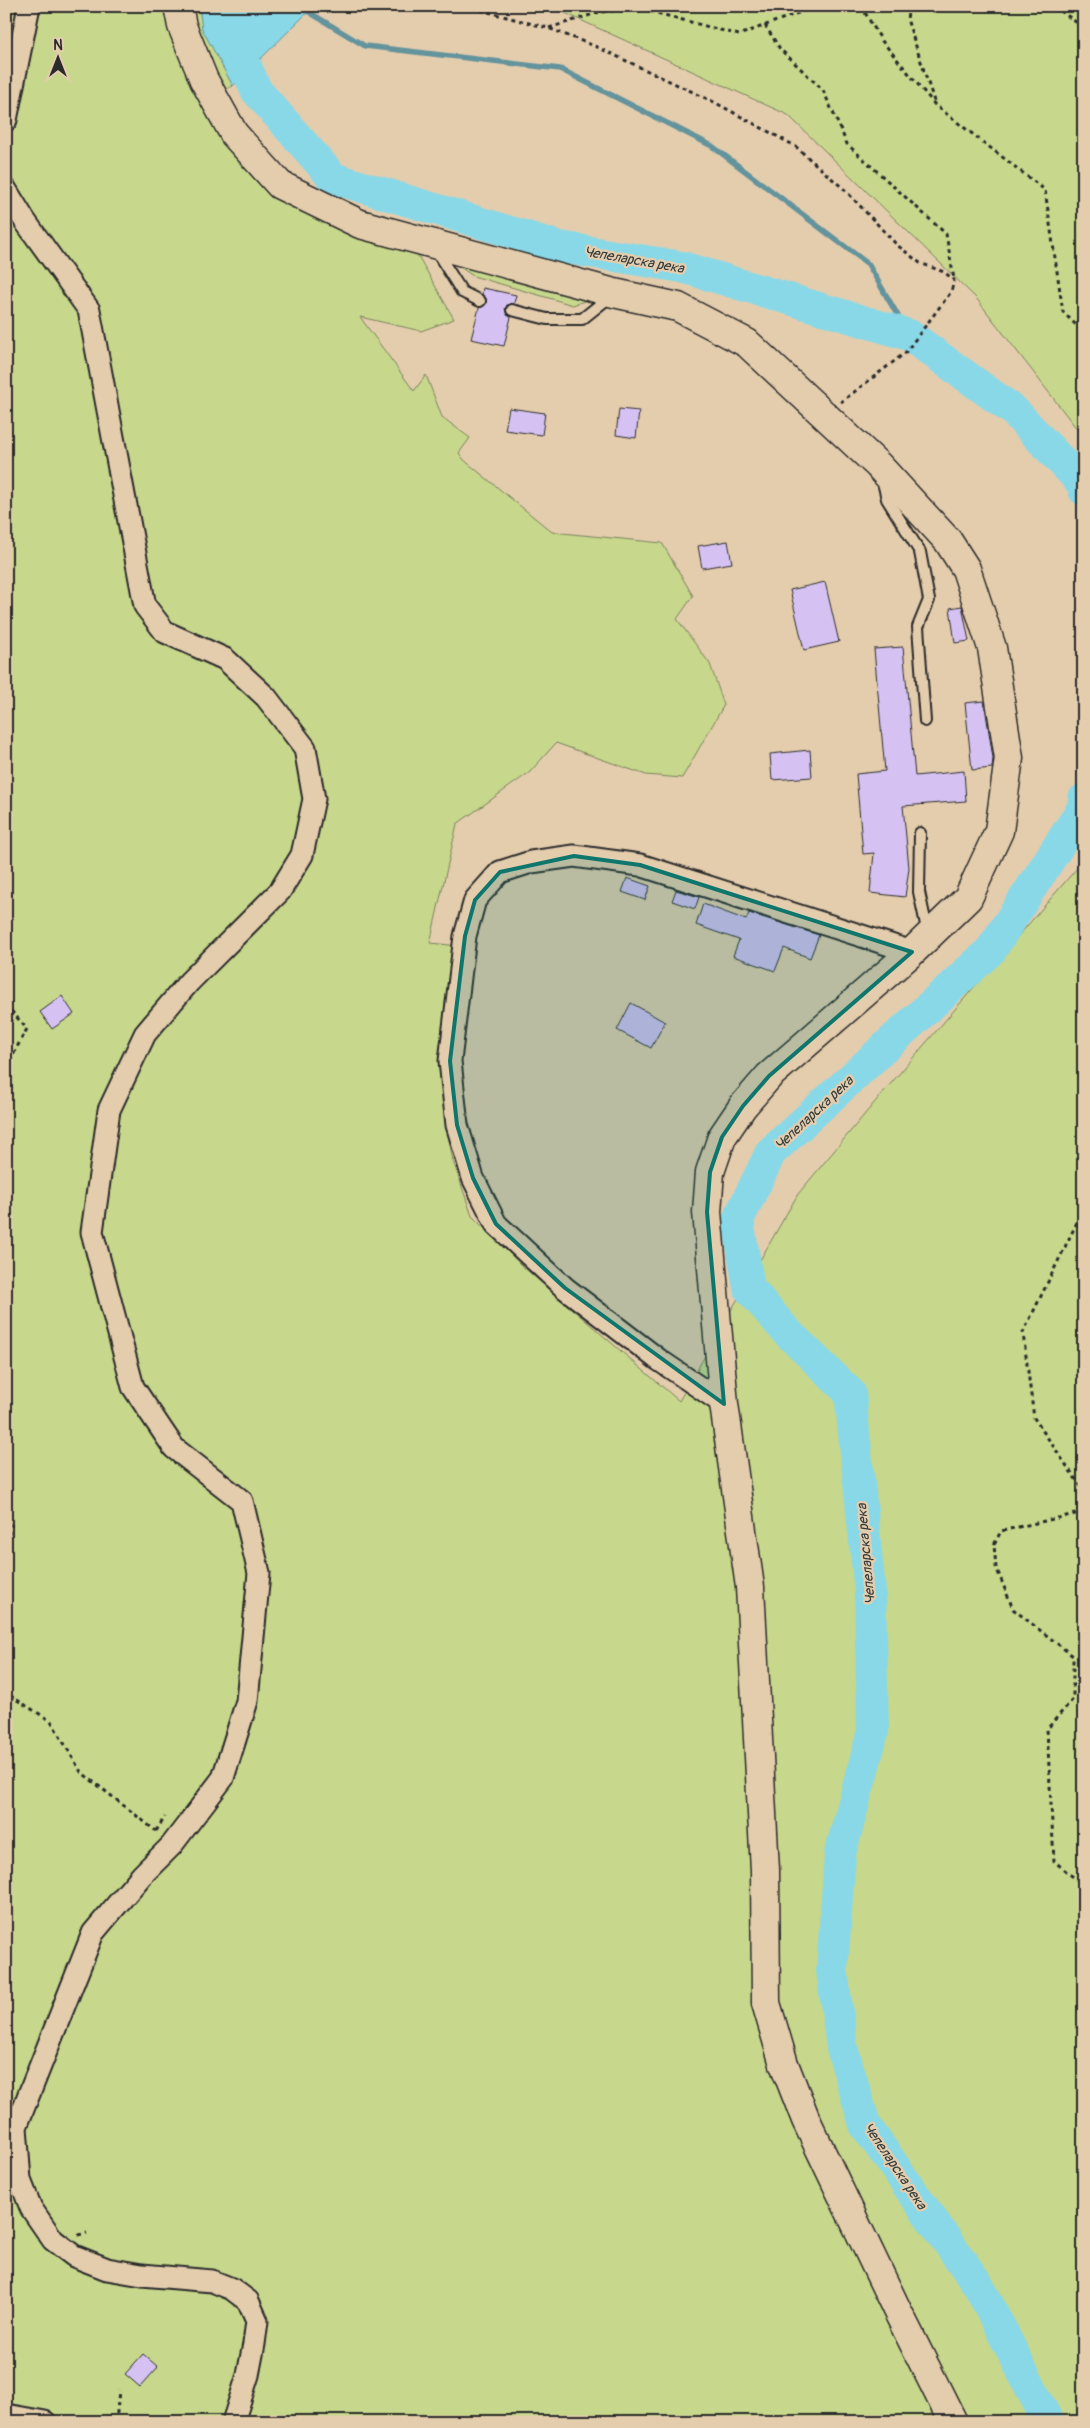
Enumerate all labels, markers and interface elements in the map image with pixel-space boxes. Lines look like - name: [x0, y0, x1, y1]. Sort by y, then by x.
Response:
- north arrow: [32, 32, 82, 82]
- text: N: [53, 37, 63, 54]
- water label: Чепеларска река: [583, 243, 687, 277]
- water label: Чепеларска река: [771, 1071, 858, 1154]
- water label: Чепеларска река: [853, 1502, 879, 1605]
- water label: Чепеларска река: [860, 2119, 931, 2214]

